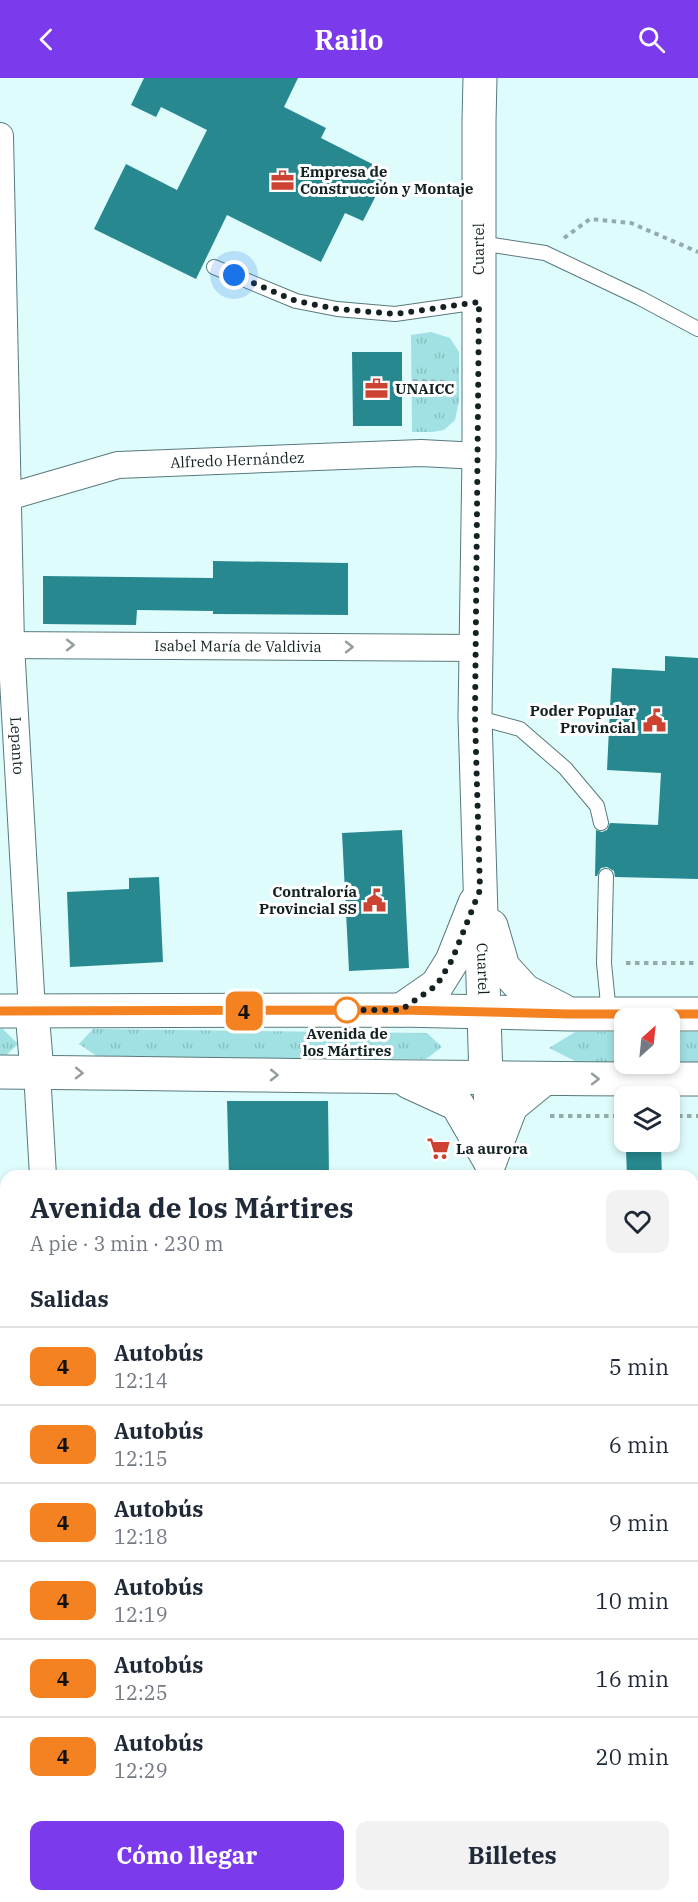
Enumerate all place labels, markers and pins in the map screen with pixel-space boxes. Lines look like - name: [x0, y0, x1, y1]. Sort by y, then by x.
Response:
- place label: Empresa de Construcción y Montaje: [300, 162, 474, 198]
- office icon: Empresa de Construcción y Montaje: [269, 168, 295, 194]
- office icon: UNAICC: [364, 376, 390, 402]
- place label: UNAICC: [395, 379, 454, 398]
- place label: Poder Popular Provincial: [530, 701, 637, 737]
- public building icon: Poder Popular Provincial: [641, 707, 667, 733]
- place label: Contraloría Provincial SS: [259, 882, 357, 918]
- public building icon: Contraloría Provincial SS: [362, 888, 388, 914]
- marker: Avenida de los Mártires: [334, 997, 360, 1023]
- place label: Avenida de los Mártires: [303, 1024, 391, 1060]
- supermarket icon: La aurora: [425, 1136, 451, 1162]
- place label: La aurora: [456, 1139, 528, 1158]

